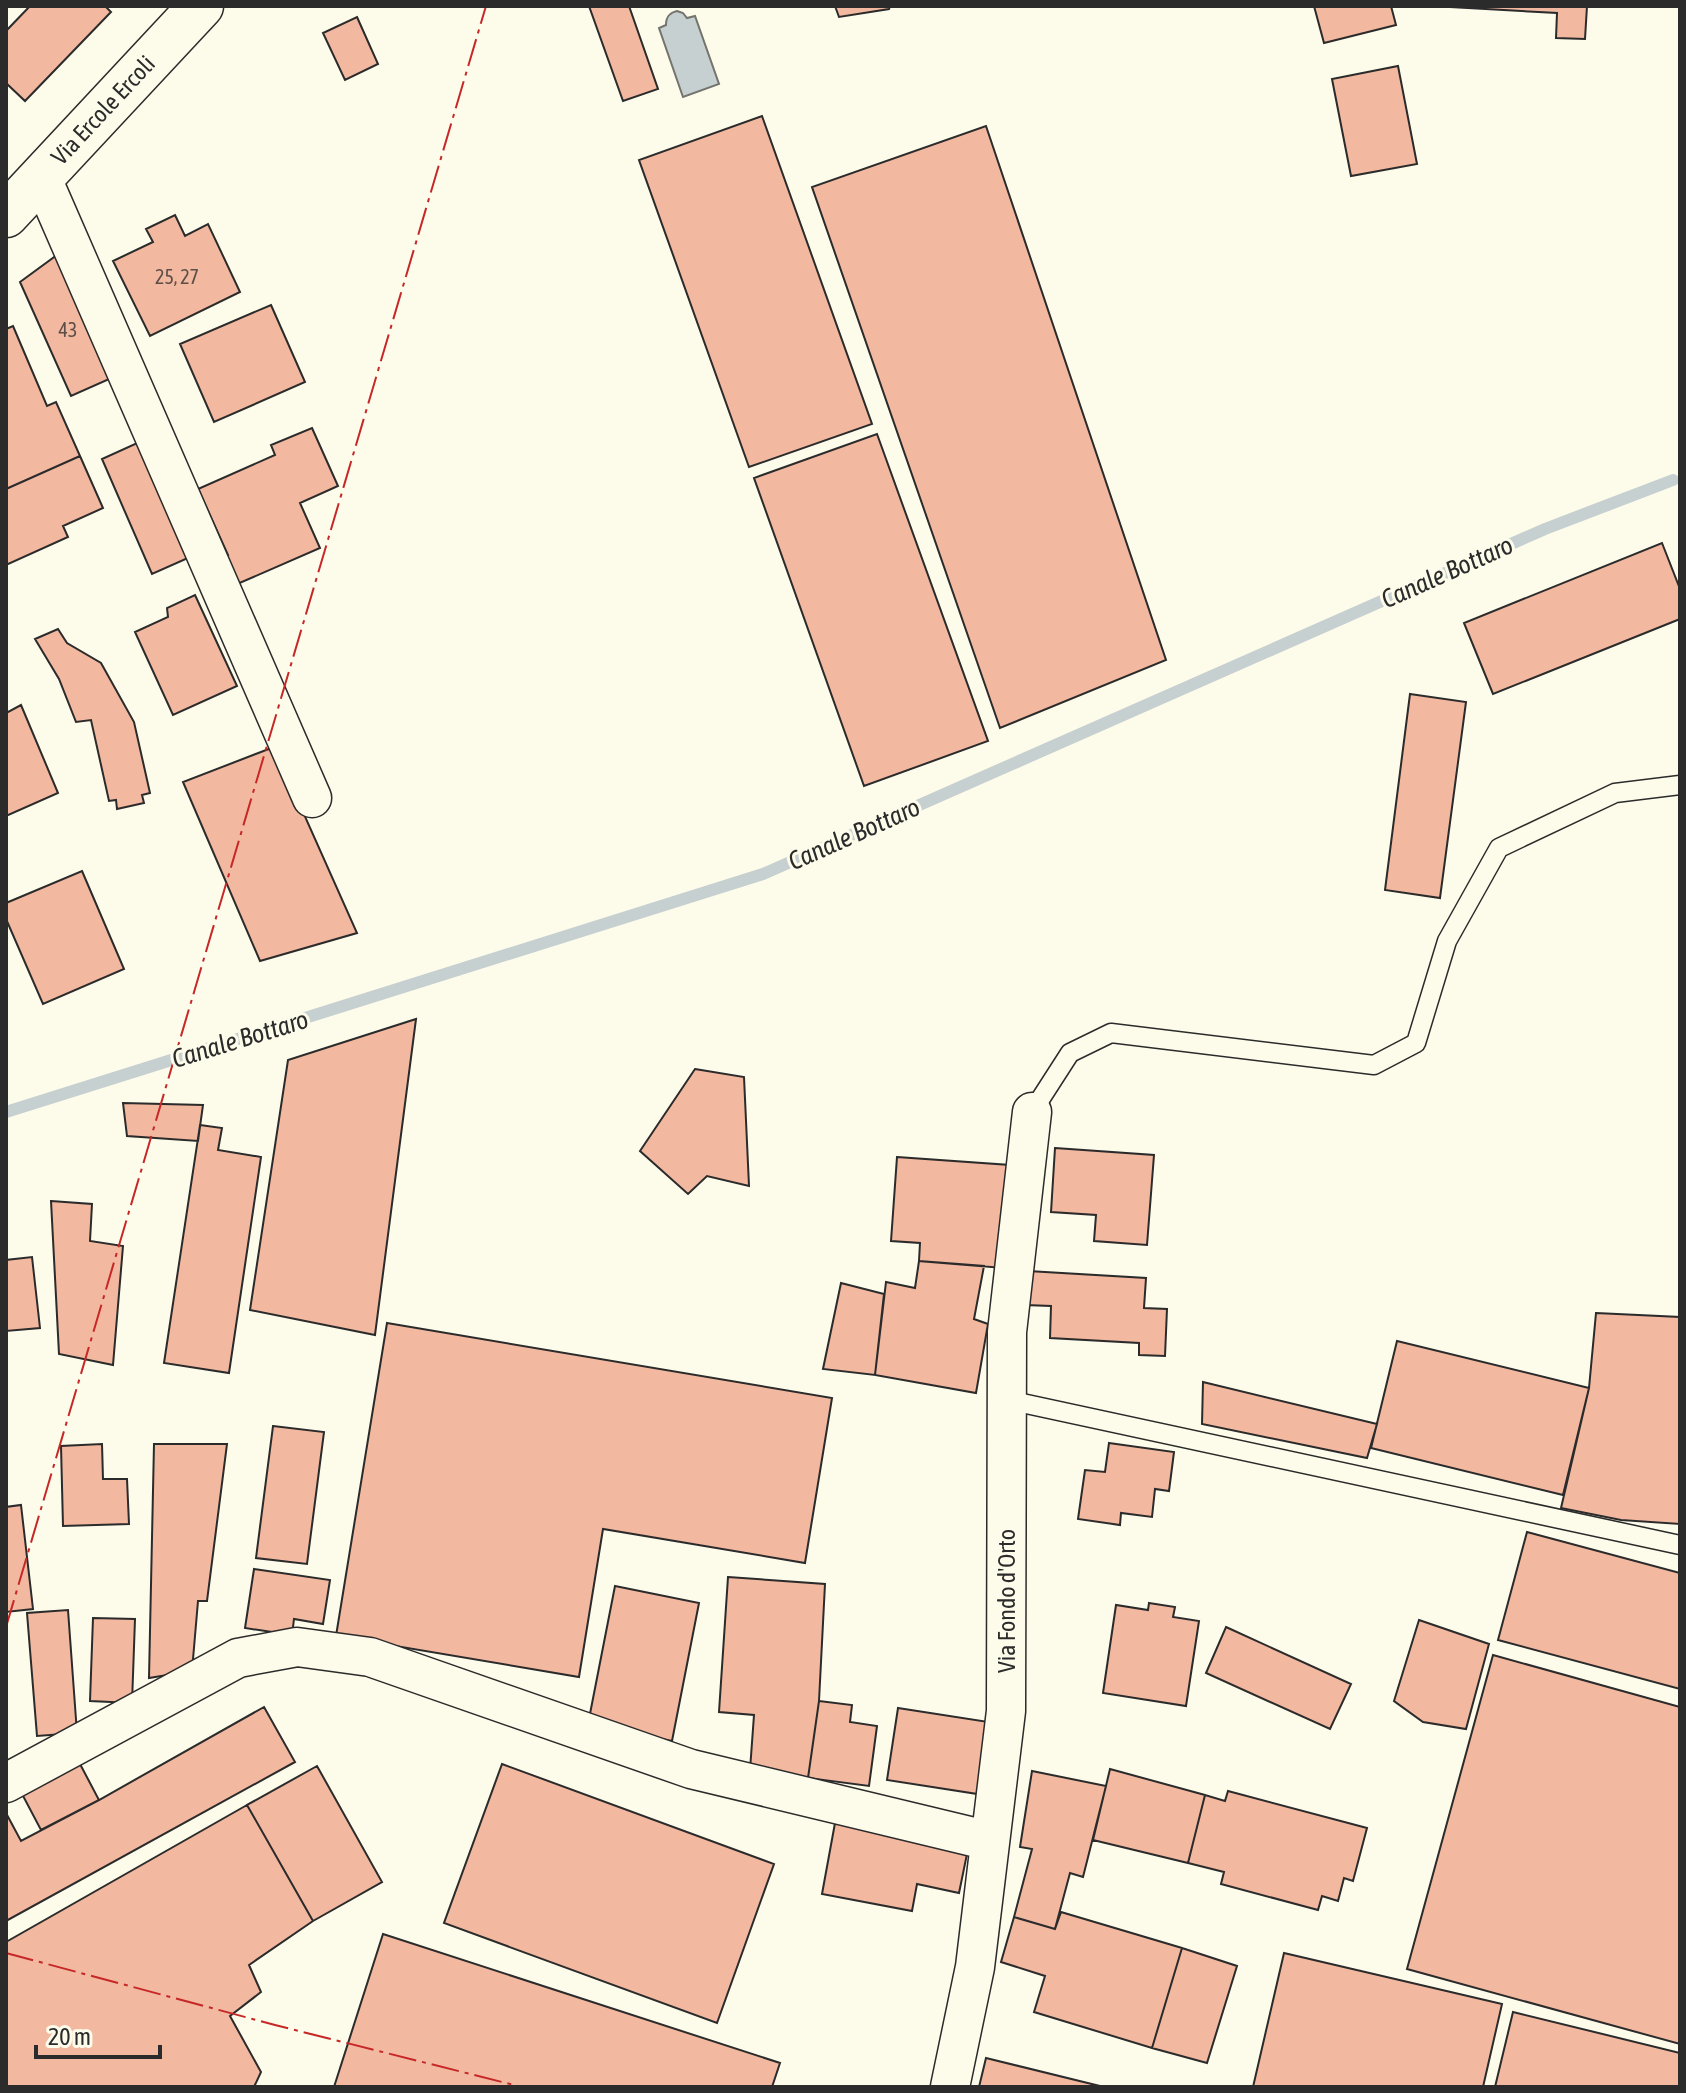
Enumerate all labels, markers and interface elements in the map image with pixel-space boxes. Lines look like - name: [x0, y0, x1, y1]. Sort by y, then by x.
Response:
- street label: Via Ercole Ercoli: [46, 50, 160, 170]
- house number: 25, 27: [155, 265, 199, 288]
- house number: 43: [59, 318, 77, 341]
- water label: Canale Bottaro: [1377, 530, 1517, 614]
- water label: Canale Bottaro: [784, 792, 924, 876]
- water label: Canale Bottaro: [168, 1004, 312, 1074]
- street label: Via Fondo d'Orto: [993, 1529, 1020, 1673]
- scale bar: [36, 2009, 160, 2059]
- text: 20 m: [48, 2023, 91, 2050]

